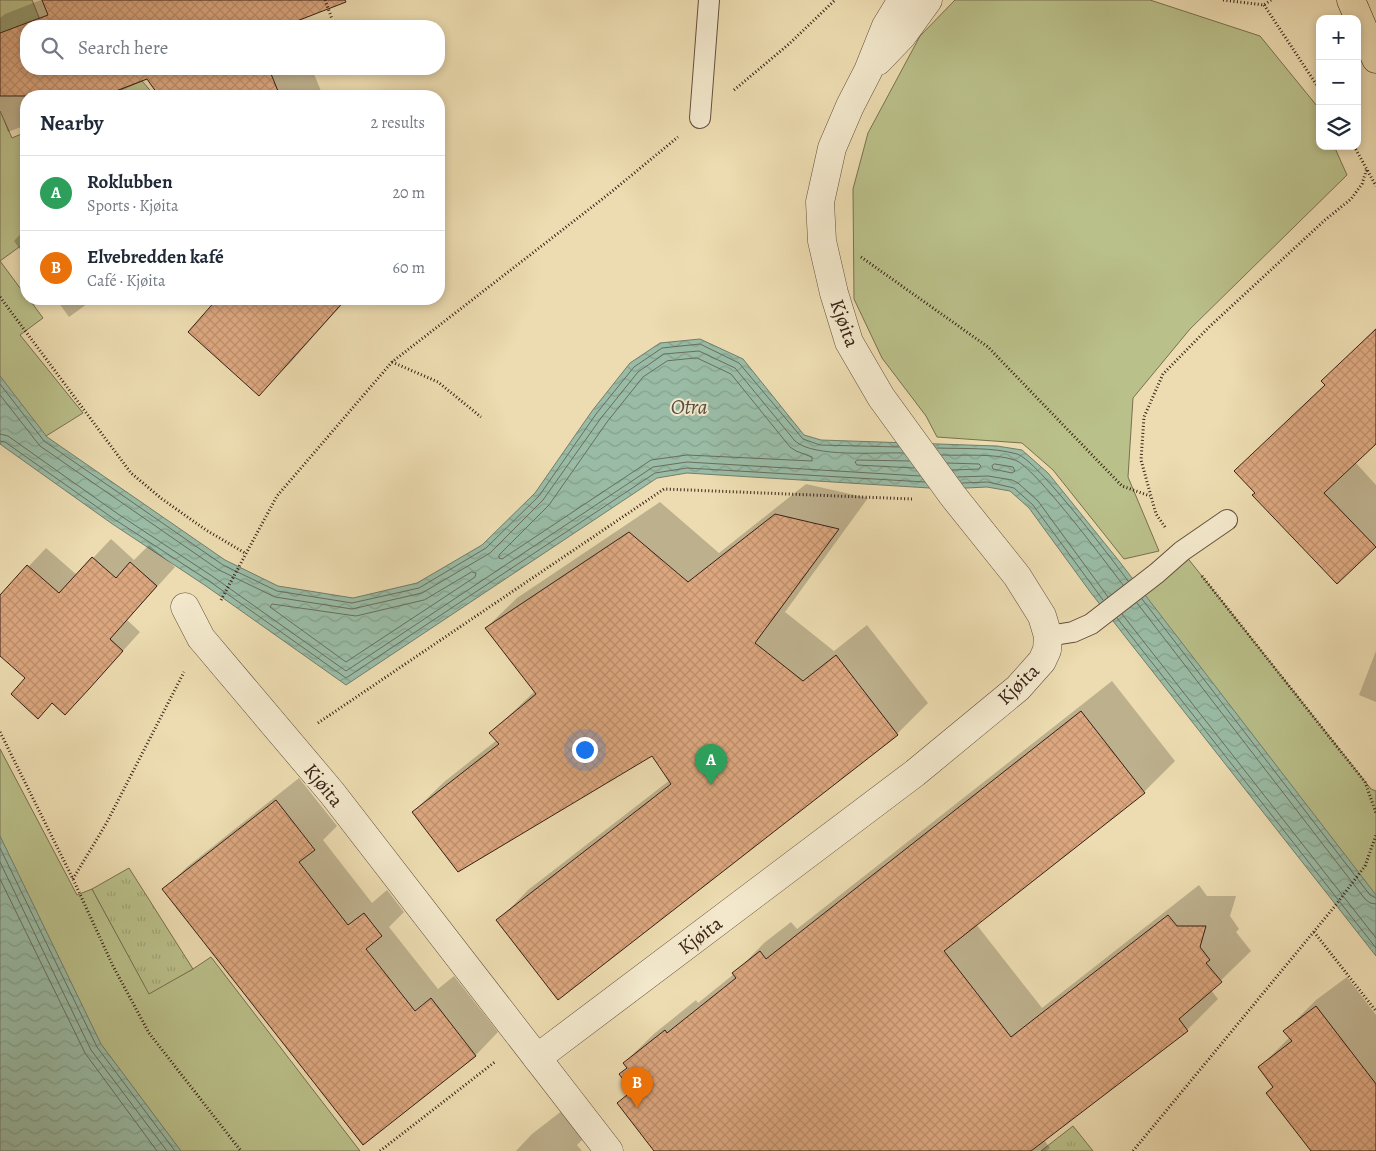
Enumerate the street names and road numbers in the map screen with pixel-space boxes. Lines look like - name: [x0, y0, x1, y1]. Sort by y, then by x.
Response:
- street label: Kjøita: [823, 295, 866, 351]
- street label: Kjøita: [991, 657, 1046, 711]
- street label: Kjøita: [298, 758, 350, 813]
- street label: Kjøita: [673, 909, 729, 961]

